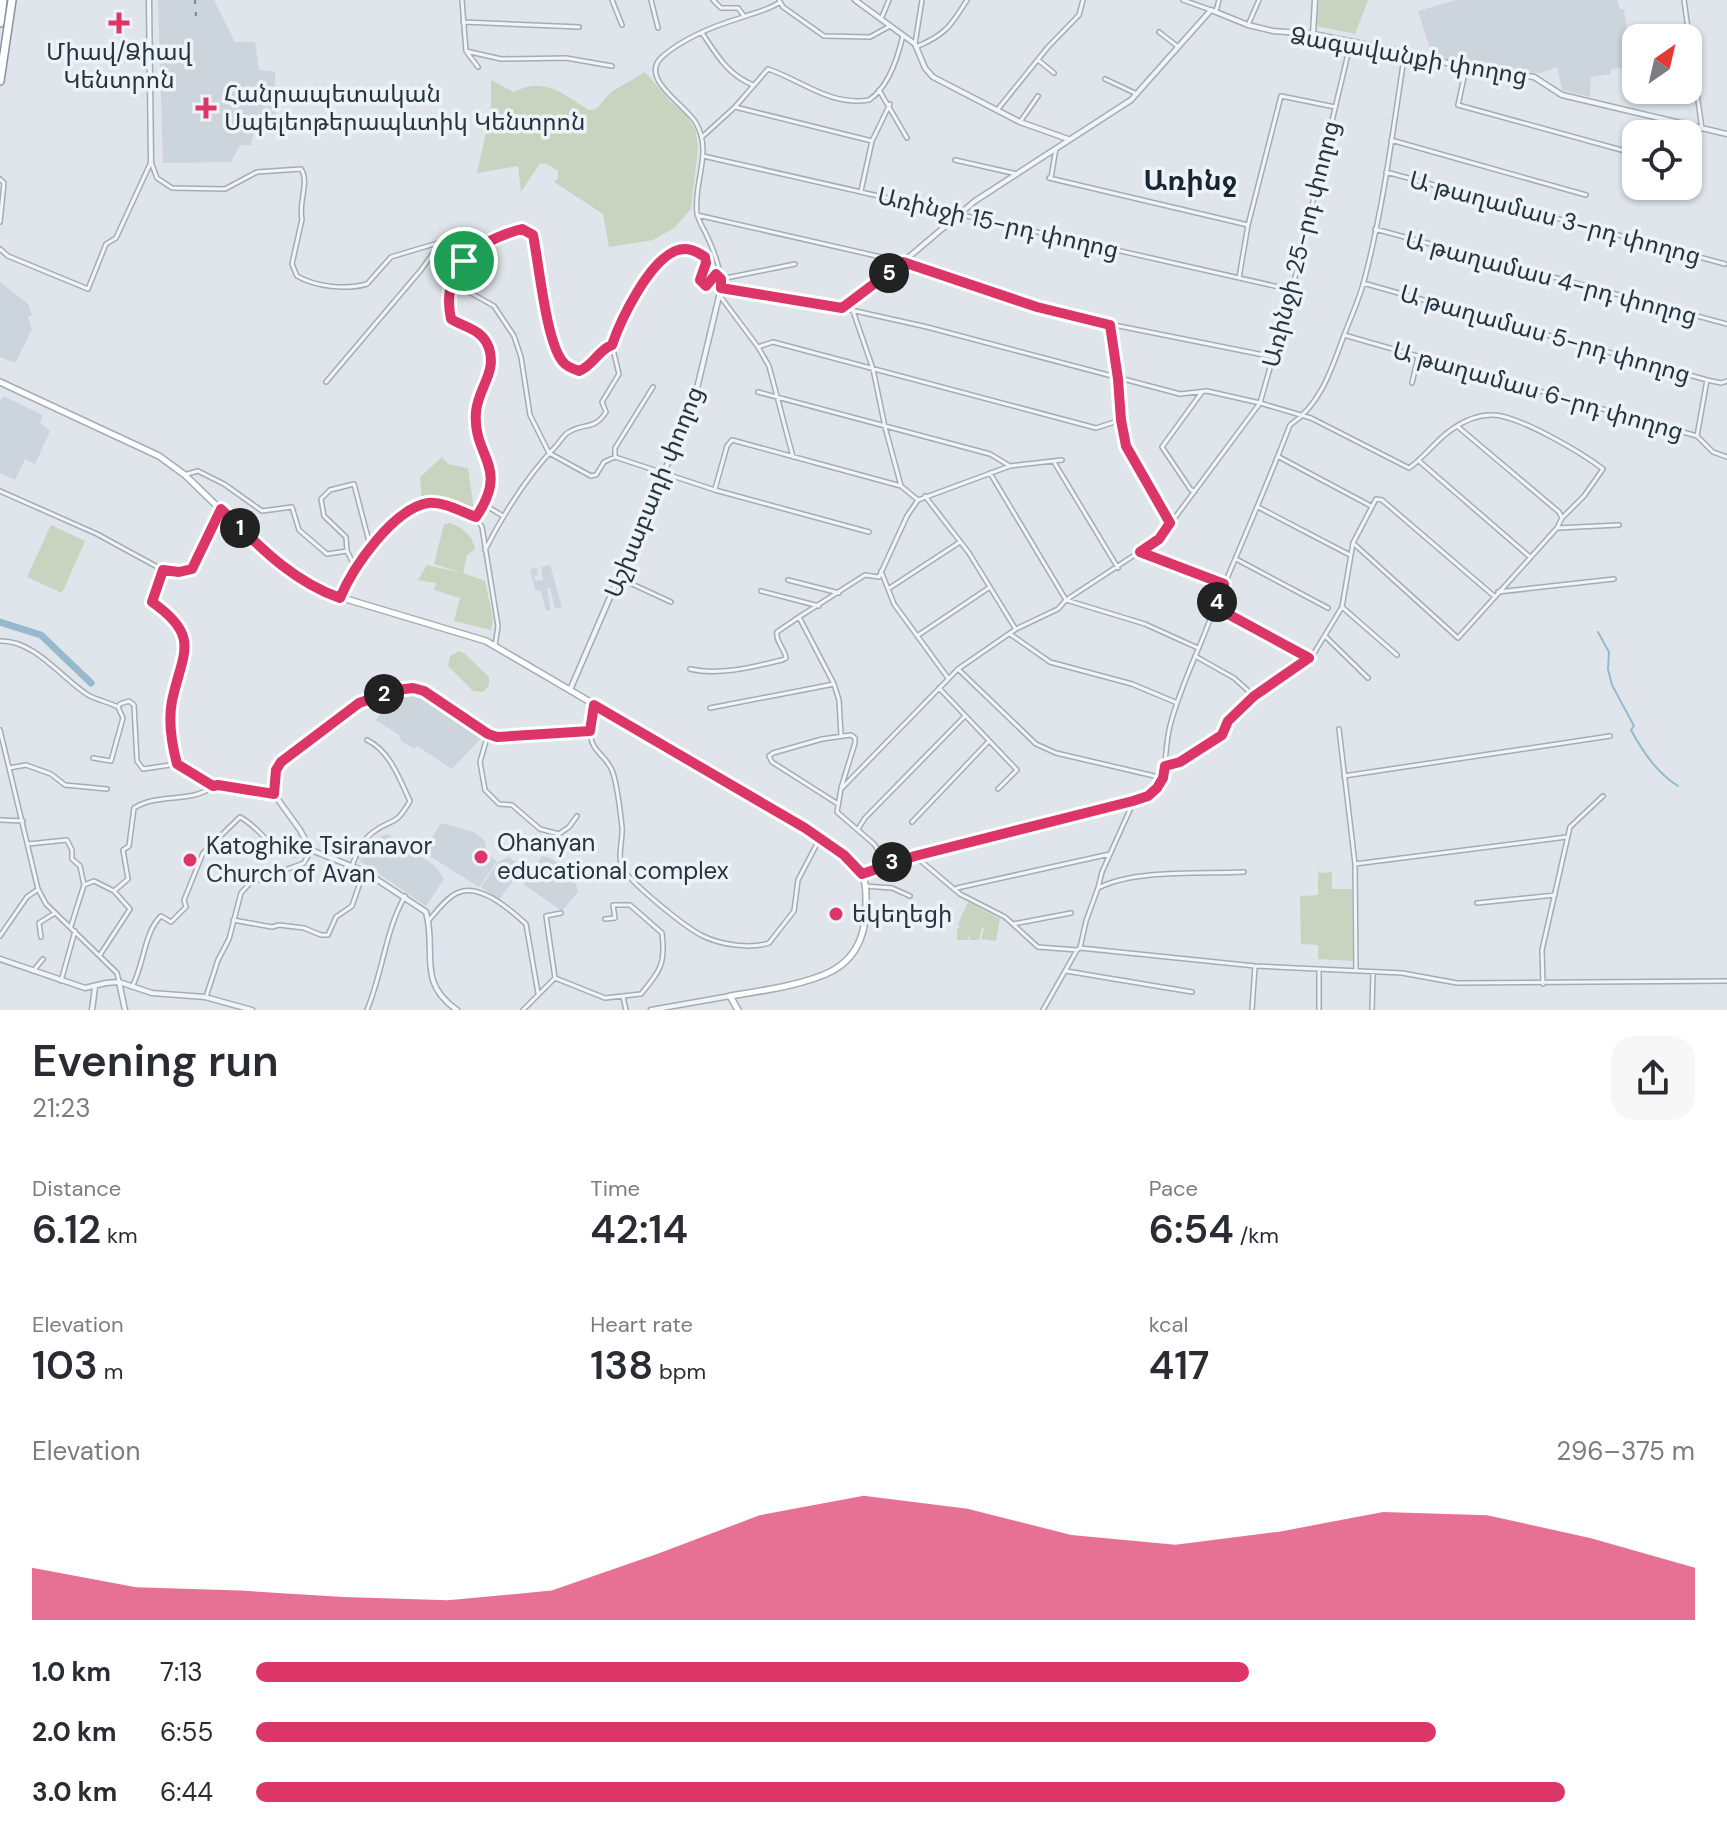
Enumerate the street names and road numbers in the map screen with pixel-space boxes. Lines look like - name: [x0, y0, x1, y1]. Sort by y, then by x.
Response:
- street label: Ձագավանքի փողոց: [1288, 19, 1530, 92]
- street label: Առինջի 25-րդ փողոց: [1255, 117, 1346, 371]
- street label: Ա թաղամաս 3-րդ փողոց: [1406, 164, 1704, 271]
- street label: Առինջի 15-րդ փողոց: [874, 180, 1122, 265]
- street label: Ա թաղամաս 4-րդ փողոց: [1402, 224, 1700, 331]
- street label: Ա թաղամաս 5-րդ փողոց: [1396, 277, 1694, 390]
- street label: Ա թաղամաս 6-րդ փողոց: [1389, 334, 1687, 447]
- street label: Աշխաբադի փողոց: [597, 382, 710, 602]

